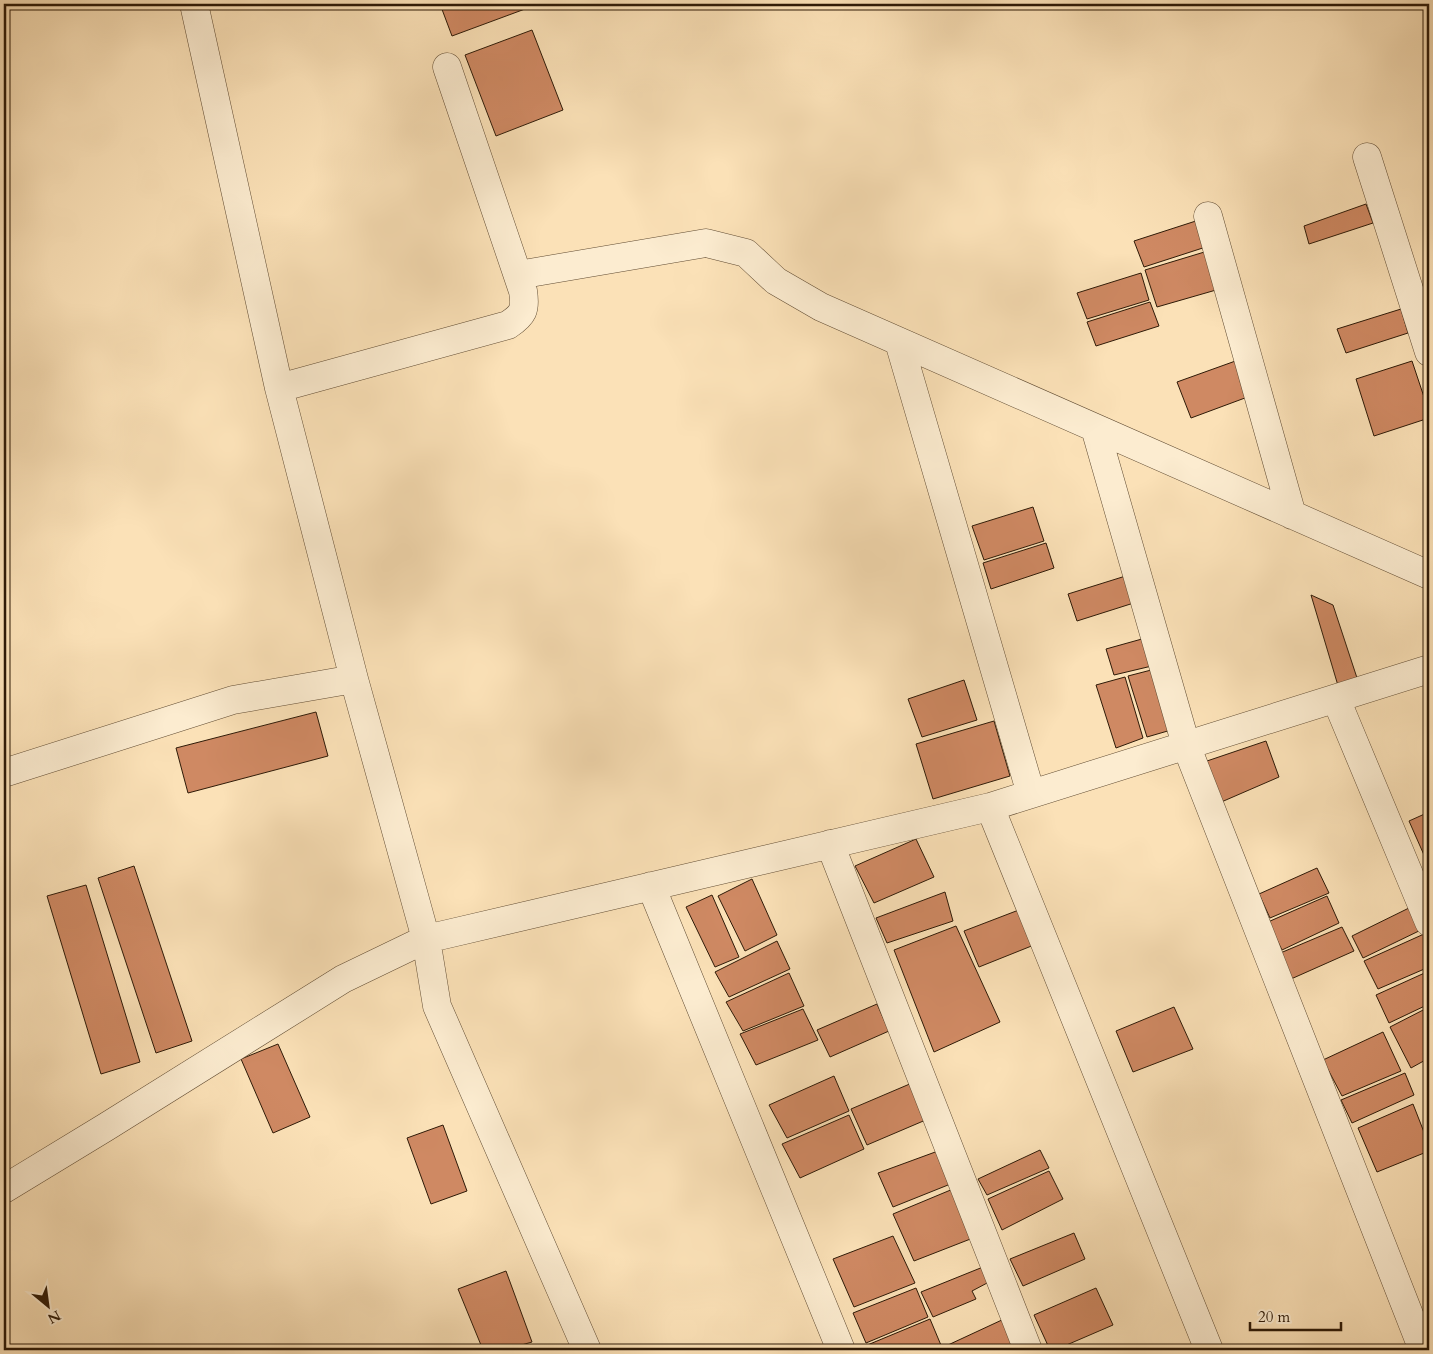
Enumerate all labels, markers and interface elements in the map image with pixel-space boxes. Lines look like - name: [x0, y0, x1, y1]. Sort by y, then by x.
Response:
- north arrow: [22, 1282, 72, 1332]
- scale bar: [1250, 1299, 1342, 1331]
- text: N: [44, 1306, 64, 1328]
- text: 20 m: [1258, 1307, 1290, 1327]

